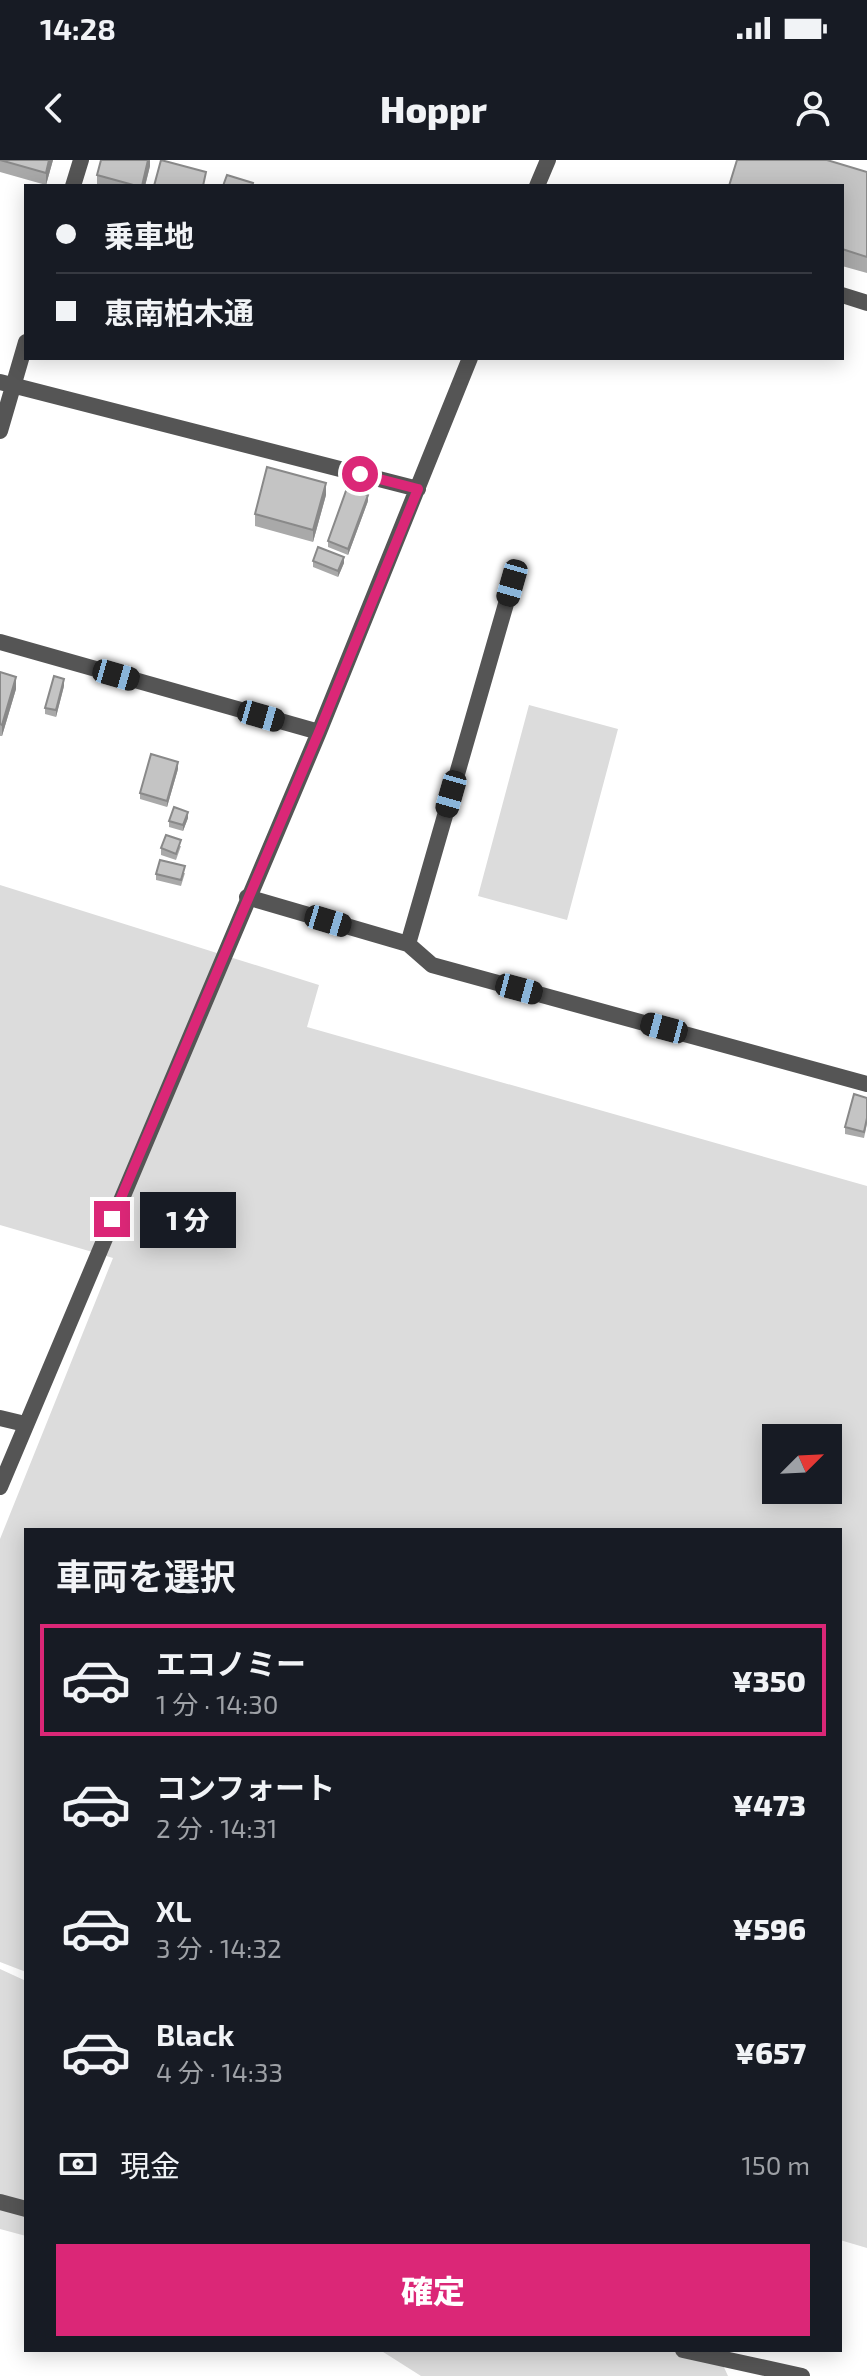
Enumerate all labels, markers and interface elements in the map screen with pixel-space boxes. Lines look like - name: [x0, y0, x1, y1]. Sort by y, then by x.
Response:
- text: 14:28: [40, 10, 116, 46]
- icon: back: [32, 86, 76, 130]
- icon: person: [791, 86, 835, 130]
- text: Hoppr: [380, 87, 487, 130]
- text: 乗車地: [104, 217, 194, 253]
- text: 恵南柏木通: [104, 294, 254, 330]
- route start: [342, 456, 378, 492]
- car: [494, 557, 530, 609]
- car: [90, 657, 142, 693]
- car: [235, 698, 287, 734]
- car: [433, 768, 469, 820]
- car: [302, 903, 354, 939]
- car: [493, 971, 545, 1007]
- car: [638, 1010, 690, 1046]
- callout: 1 分: [140, 1191, 236, 1247]
- route end: [94, 1201, 130, 1237]
- text: 1 分: [166, 1204, 210, 1235]
- north arrow: [762, 1424, 842, 1504]
- map controls: [762, 1424, 842, 1504]
- text: 車両を選択: [56, 1554, 236, 1597]
- icon: car: [60, 1644, 132, 1716]
- text: エコノミー: [156, 1645, 306, 1681]
- text: ¥350: [732, 1662, 806, 1698]
- text: 1 分 · 14:30: [156, 1688, 279, 1719]
- icon: car: [60, 1768, 132, 1840]
- text: コンフォート: [156, 1769, 335, 1805]
- text: ¥473: [733, 1786, 806, 1822]
- text: 2 分 · 14:31: [156, 1812, 277, 1843]
- icon: car: [60, 1892, 132, 1964]
- text: XL: [156, 1892, 191, 1928]
- text: ¥596: [733, 1910, 806, 1946]
- text: 3 分 · 14:32: [156, 1932, 282, 1963]
- icon: car: [60, 2016, 132, 2088]
- text: Black: [156, 2016, 234, 2052]
- text: ¥657: [734, 2034, 806, 2070]
- text: 4 分 · 14:33: [156, 2056, 283, 2087]
- icon: cash: [56, 2142, 100, 2186]
- text: 現金: [120, 2147, 180, 2183]
- text: 150 m: [741, 2149, 810, 2180]
- button: 確定: [56, 2244, 810, 2336]

